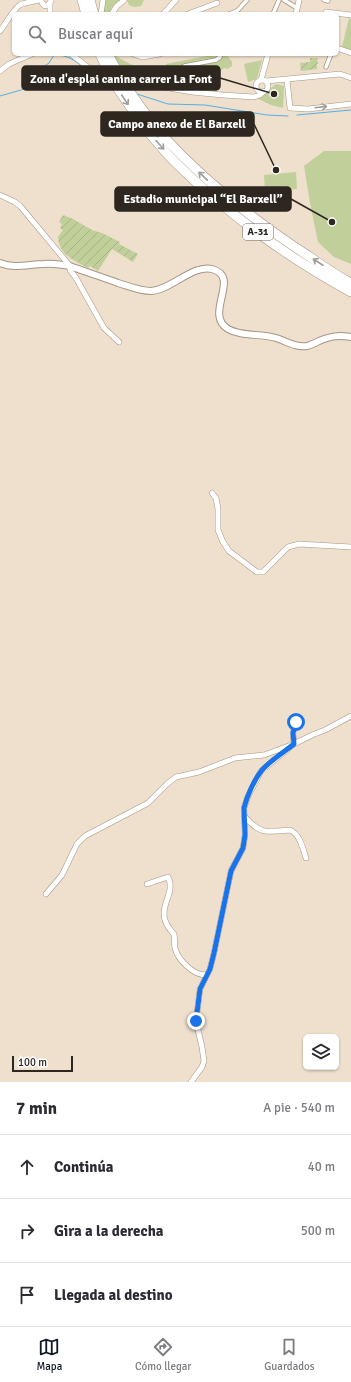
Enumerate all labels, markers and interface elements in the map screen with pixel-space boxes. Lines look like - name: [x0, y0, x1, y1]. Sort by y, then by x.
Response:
- search box: [12, 12, 339, 56]
- icon: search: [26, 23, 48, 45]
- text: Buscar aquí: [58, 25, 133, 43]
- callout: Zona d'esplai canina carrer La Font: [22, 66, 220, 90]
- text: Zona d'esplai canina carrer La Font: [30, 72, 212, 87]
- one-way arrow: [121, 95, 129, 106]
- one-way arrow: [314, 104, 327, 111]
- callout: Campo anexo de El Barxell: [101, 112, 254, 136]
- text: Campo anexo de El Barxell: [108, 117, 246, 132]
- one-way arrow: [155, 140, 165, 150]
- one-way arrow: [198, 171, 208, 181]
- callout: Estadio municipal “El Barxell”: [115, 187, 291, 211]
- text: Estadio municipal “El Barxell”: [123, 192, 283, 207]
- road number: A-31: [243, 224, 273, 240]
- one-way arrow: [312, 258, 324, 266]
- route start: [287, 713, 305, 731]
- route end: [187, 1012, 205, 1030]
- map controls: [303, 1034, 339, 1070]
- button: layers: [303, 1034, 339, 1070]
- scale bar: [12, 1054, 73, 1073]
- text: 100 m: [18, 1056, 47, 1069]
- text: 7 min: [16, 1098, 57, 1119]
- text: A pie · 540 m: [263, 1100, 335, 1116]
- icon: ahead: [16, 1156, 38, 1178]
- text: Continúa: [54, 1158, 113, 1176]
- text: 40 m: [308, 1159, 335, 1175]
- icon: right: [16, 1220, 38, 1242]
- text: Gira a la derecha: [54, 1222, 164, 1240]
- text: 500 m: [301, 1223, 335, 1239]
- icon: arrive: [16, 1284, 38, 1306]
- text: Llegada al destino: [54, 1286, 173, 1304]
- tab: Mapa: [36, 1336, 62, 1373]
- tab: Cómo llegar: [135, 1336, 191, 1373]
- tab: Guardados: [264, 1336, 315, 1373]

